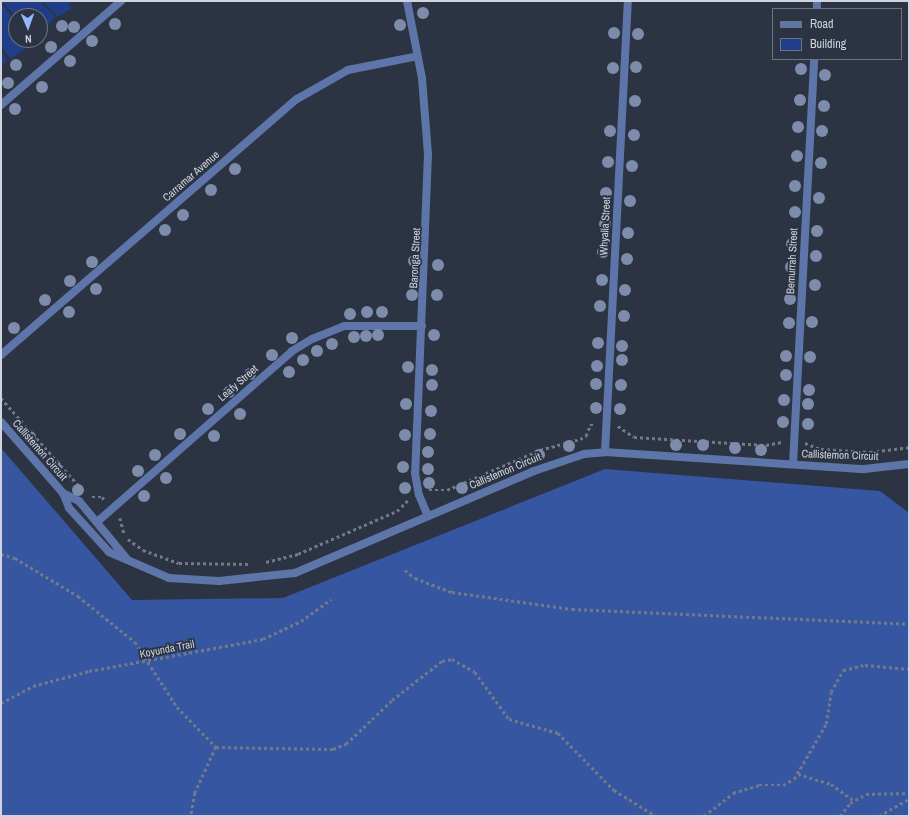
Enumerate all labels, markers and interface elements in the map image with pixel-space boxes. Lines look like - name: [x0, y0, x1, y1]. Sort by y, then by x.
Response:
- north arrow: [8, 8, 48, 48]
- legend: [772, 8, 902, 60]
- text: Road: [810, 16, 834, 32]
- text: N: [25, 32, 32, 46]
- text: Building: [810, 36, 846, 52]
- street label: Carramar Avenue: [160, 148, 222, 204]
- street label: Whyalla Street: [597, 196, 613, 256]
- street label: Baronga Street: [407, 227, 423, 289]
- street label: Bemurrah Street: [784, 228, 800, 294]
- street label: Leafy Street: [215, 362, 261, 404]
- street label: Callistemon Circuit: [10, 417, 70, 483]
- street label: Callistemon Circuit: [801, 447, 879, 463]
- street label: Callistemon Circuit: [467, 450, 543, 492]
- street label: Koyunda Trail: [138, 637, 196, 661]

